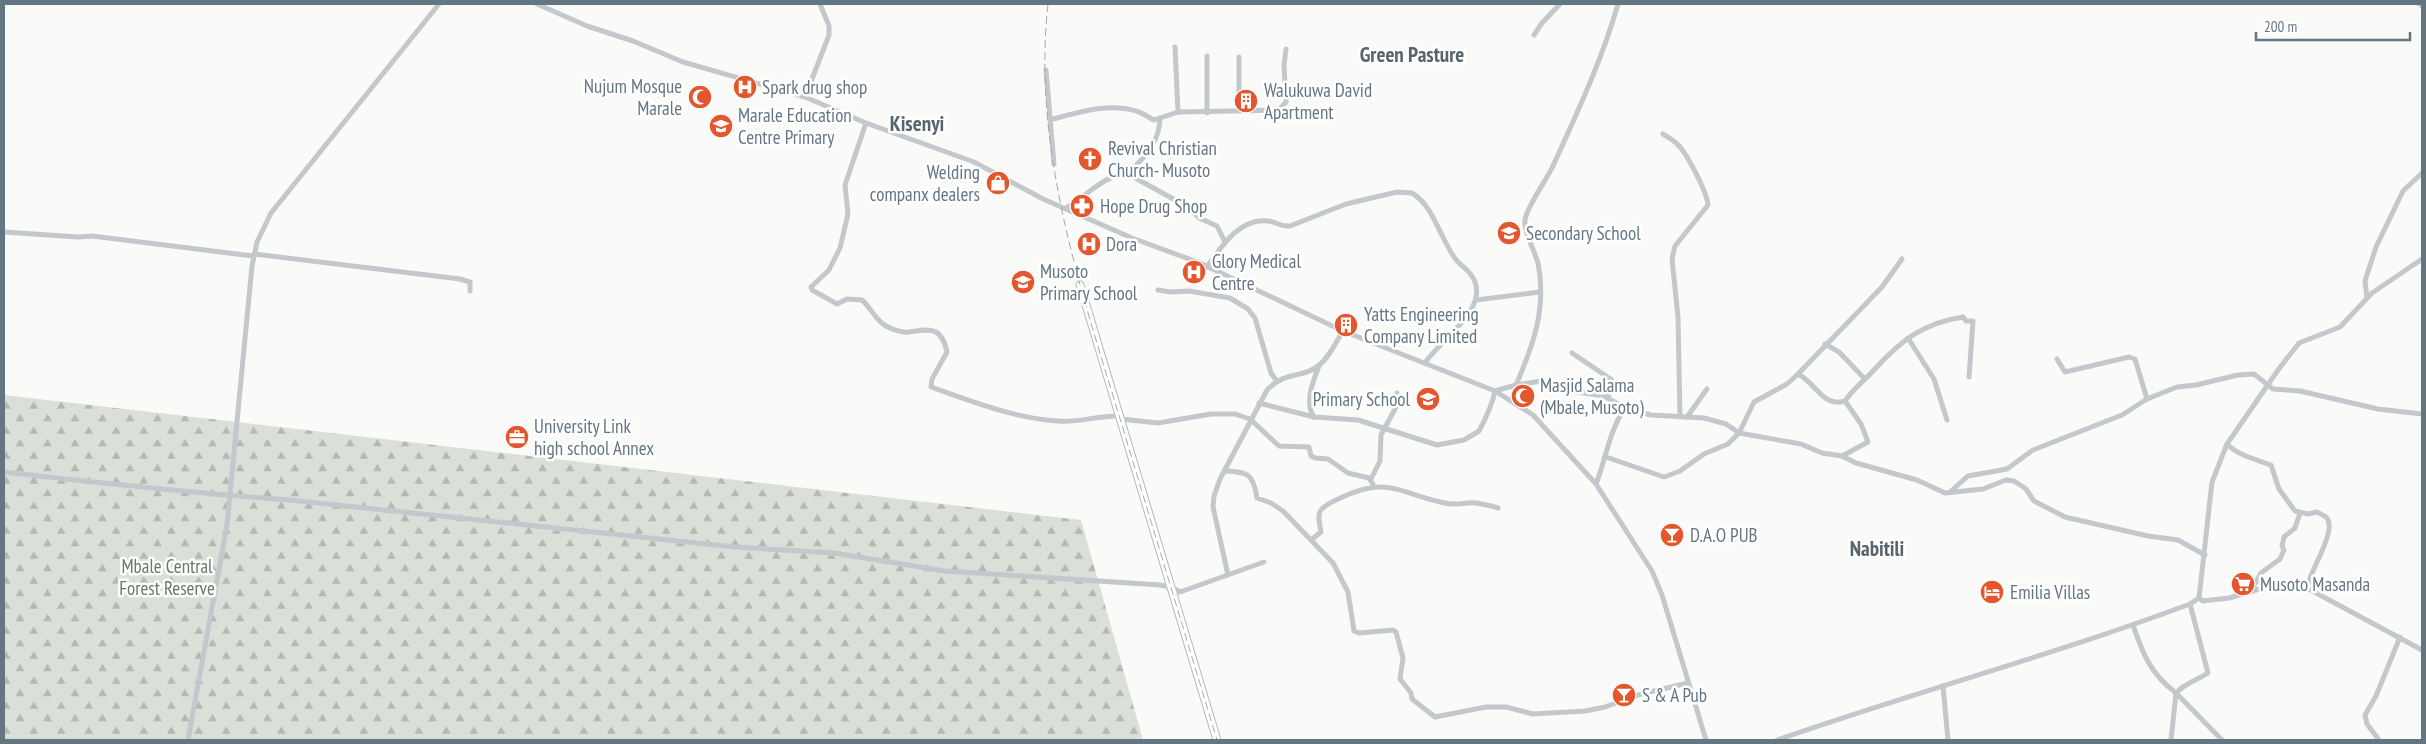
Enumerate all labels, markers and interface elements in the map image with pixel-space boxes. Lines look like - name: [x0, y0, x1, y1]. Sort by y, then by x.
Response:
- scale bar: [2256, 10, 2410, 42]
- text: 200 m: [2264, 17, 2297, 36]
- district label: Green Pasture: [1360, 41, 1464, 68]
- place label: Nujum Mosque Marale: [584, 74, 682, 120]
- hospital icon: Spark drug shop: [732, 74, 758, 100]
- place label: Spark drug shop: [762, 75, 867, 99]
- place label: Walukuwa David Apartment: [1264, 78, 1372, 124]
- mosque icon: Nujum Mosque Marale: [687, 84, 713, 110]
- building icon: Walukuwa David Apartment: [1233, 88, 1259, 114]
- place label: Marale Education Centre Primary: [738, 103, 852, 149]
- district label: Kisenyi: [890, 110, 944, 137]
- school or university icon: Marale Education Centre Primary: [708, 113, 734, 139]
- place label: Revival Christian Church- Musoto: [1108, 136, 1217, 182]
- church icon: Revival Christian Church- Musoto: [1077, 146, 1103, 172]
- place label: Welding companx dealers: [870, 160, 980, 206]
- shop icon: Welding companx dealers: [985, 170, 1011, 196]
- pharmacy icon: Hope Drug Shop: [1069, 193, 1095, 219]
- place label: Hope Drug Shop: [1100, 194, 1207, 218]
- school or university icon: Secondary School: [1496, 220, 1522, 246]
- place label: Secondary School: [1526, 221, 1641, 245]
- hospital icon: Dora: [1076, 231, 1102, 257]
- place label: Dora: [1106, 232, 1137, 256]
- place label: Glory Medical Centre: [1212, 249, 1301, 295]
- place label: Musoto Primary School: [1040, 259, 1138, 305]
- hospital icon: Glory Medical Centre: [1181, 259, 1207, 285]
- school or university icon: Musoto Primary School: [1010, 269, 1036, 295]
- place label: Yatts Engineering Company Limited: [1364, 302, 1479, 348]
- building icon: Yatts Engineering Company Limited: [1333, 312, 1359, 338]
- place label: Masjid Salama (Mbale, Musoto): [1540, 373, 1644, 419]
- mosque icon: Masjid Salama (Mbale, Musoto): [1510, 383, 1536, 409]
- school or university icon: Primary School: [1415, 386, 1441, 412]
- place label: Primary School: [1313, 387, 1411, 411]
- place label: University Link high school Annex: [534, 414, 654, 460]
- office icon: University Link high school Annex: [504, 424, 530, 450]
- bar icon: D.A.O PUB: [1659, 522, 1685, 548]
- place label: D.A.O PUB: [1690, 523, 1758, 547]
- district label: Nabitili: [1850, 535, 1904, 562]
- park label: Mbale Central Forest Reserve: [119, 554, 215, 600]
- supermarket icon: Musoto Masanda: [2230, 571, 2256, 597]
- place label: Musoto Masanda: [2260, 572, 2370, 596]
- hotel icon: Emilia Villas: [1979, 579, 2005, 605]
- place label: Emilia Villas: [2010, 580, 2090, 604]
- bar icon: S & A Pub: [1611, 682, 1637, 708]
- place label: S & A Pub: [1642, 683, 1707, 707]

